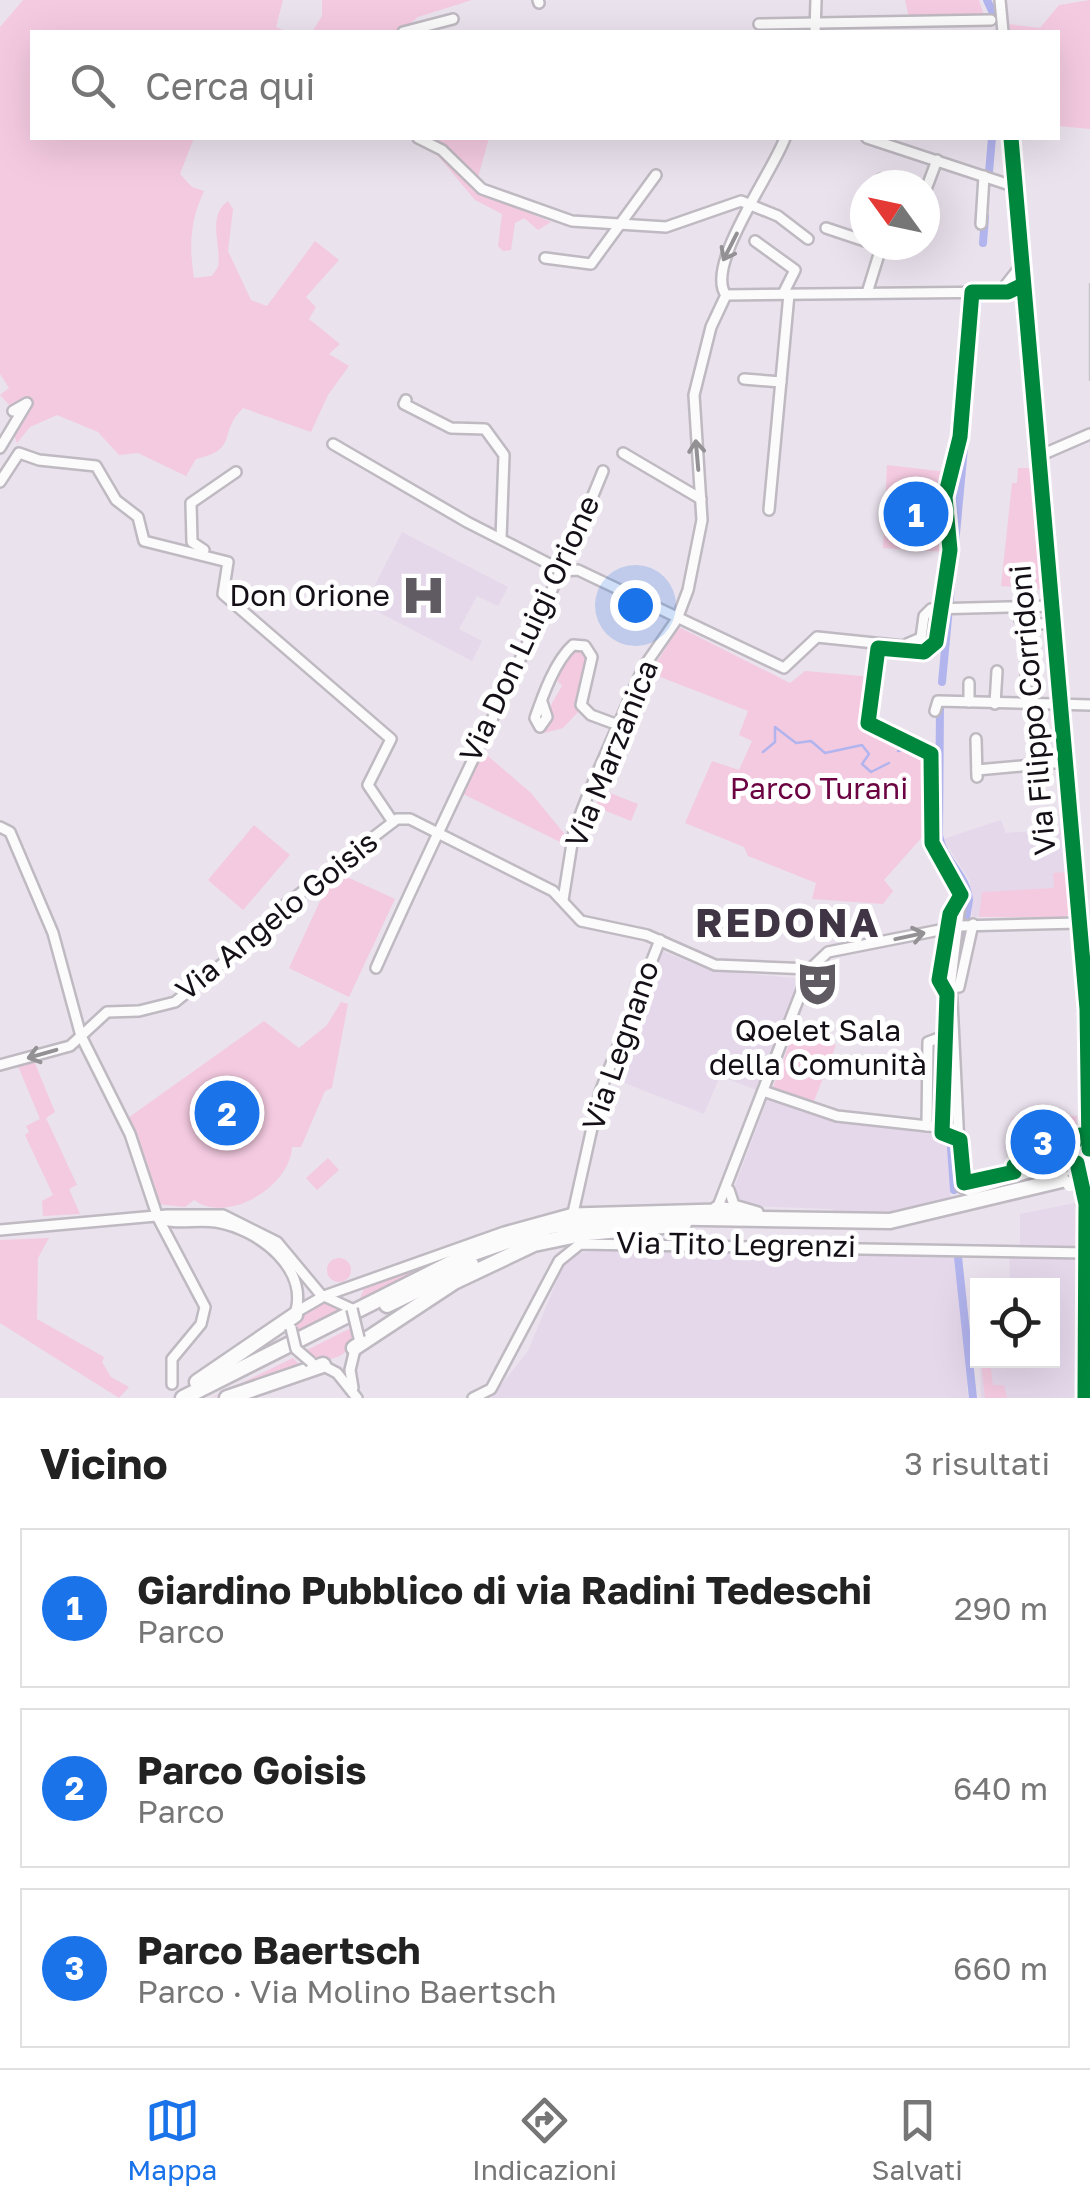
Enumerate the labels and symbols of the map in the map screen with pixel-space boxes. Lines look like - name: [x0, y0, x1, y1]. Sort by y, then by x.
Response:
- north arrow: [850, 170, 940, 260]
- one-way arrow: [720, 231, 739, 261]
- one-way arrow: [687, 440, 706, 472]
- pin: 1: [884, 476, 948, 552]
- street label: Via Don Luigi Orione: [451, 490, 607, 768]
- street label: Via Filippo Corridoni: [1001, 563, 1063, 857]
- hospital icon: Don Orione: [399, 572, 447, 620]
- place label: Don Orione: [229, 577, 390, 613]
- your location: [610, 580, 661, 631]
- street label: Via Marzanica: [557, 654, 665, 853]
- park label: Parco Turani: [730, 770, 908, 806]
- street label: Via Angelo Goisis: [168, 823, 384, 1008]
- district label: REDONA: [695, 898, 881, 946]
- one-way arrow: [893, 926, 925, 945]
- street label: Via Legnano: [574, 956, 666, 1135]
- theatre icon: Qoelet Sala della Comunità: [794, 960, 842, 1008]
- place label: Qoelet Sala della Comunità: [709, 1012, 927, 1082]
- one-way arrow: [27, 1046, 58, 1064]
- pin: 2: [194, 1076, 260, 1150]
- pin: 3: [1010, 1104, 1076, 1180]
- street label: Via Tito Legrenzi: [616, 1224, 856, 1264]

